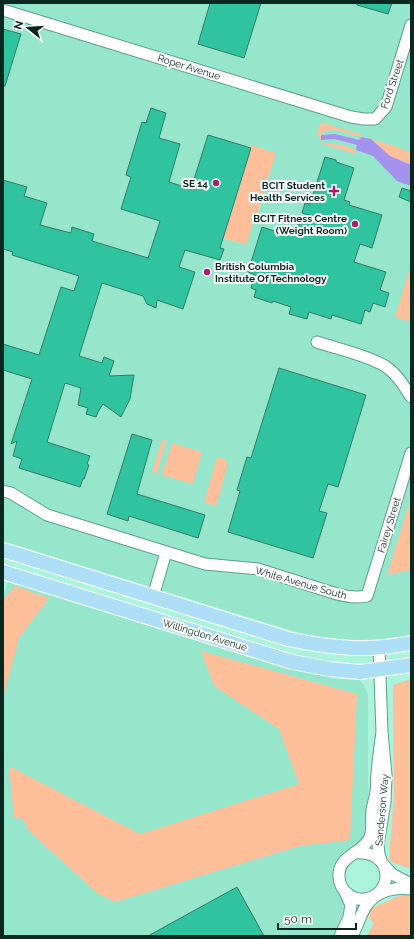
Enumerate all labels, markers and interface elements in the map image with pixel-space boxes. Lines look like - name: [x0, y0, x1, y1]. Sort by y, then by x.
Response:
- north arrow: [8, 8, 48, 48]
- text: N: [11, 19, 26, 31]
- street label: Roper Avenue: [156, 52, 222, 82]
- street label: Ford Street: [378, 57, 406, 110]
- place label: SE 14: [183, 178, 208, 189]
- marker: SE 14: [211, 178, 221, 188]
- place label: BCIT Student Health Services: [250, 180, 325, 203]
- marker: BCIT Student Health Services: [328, 185, 340, 197]
- place label: BCIT Fitness Centre (Weight Room): [253, 213, 347, 236]
- marker: BCIT Fitness Centre (Weight Room): [350, 219, 360, 229]
- place label: British Columbia Institute Of Technology: [215, 261, 327, 284]
- marker: British Columbia Institute Of Technology: [202, 267, 212, 277]
- street label: Fairey Street: [375, 495, 403, 554]
- street label: White Avenue South: [254, 565, 348, 601]
- street label: Willingdon Avenue: [162, 617, 249, 653]
- street label: Sanderson Way: [373, 773, 391, 847]
- scale bar: [278, 905, 356, 931]
- text: 50 m: [284, 912, 312, 926]

